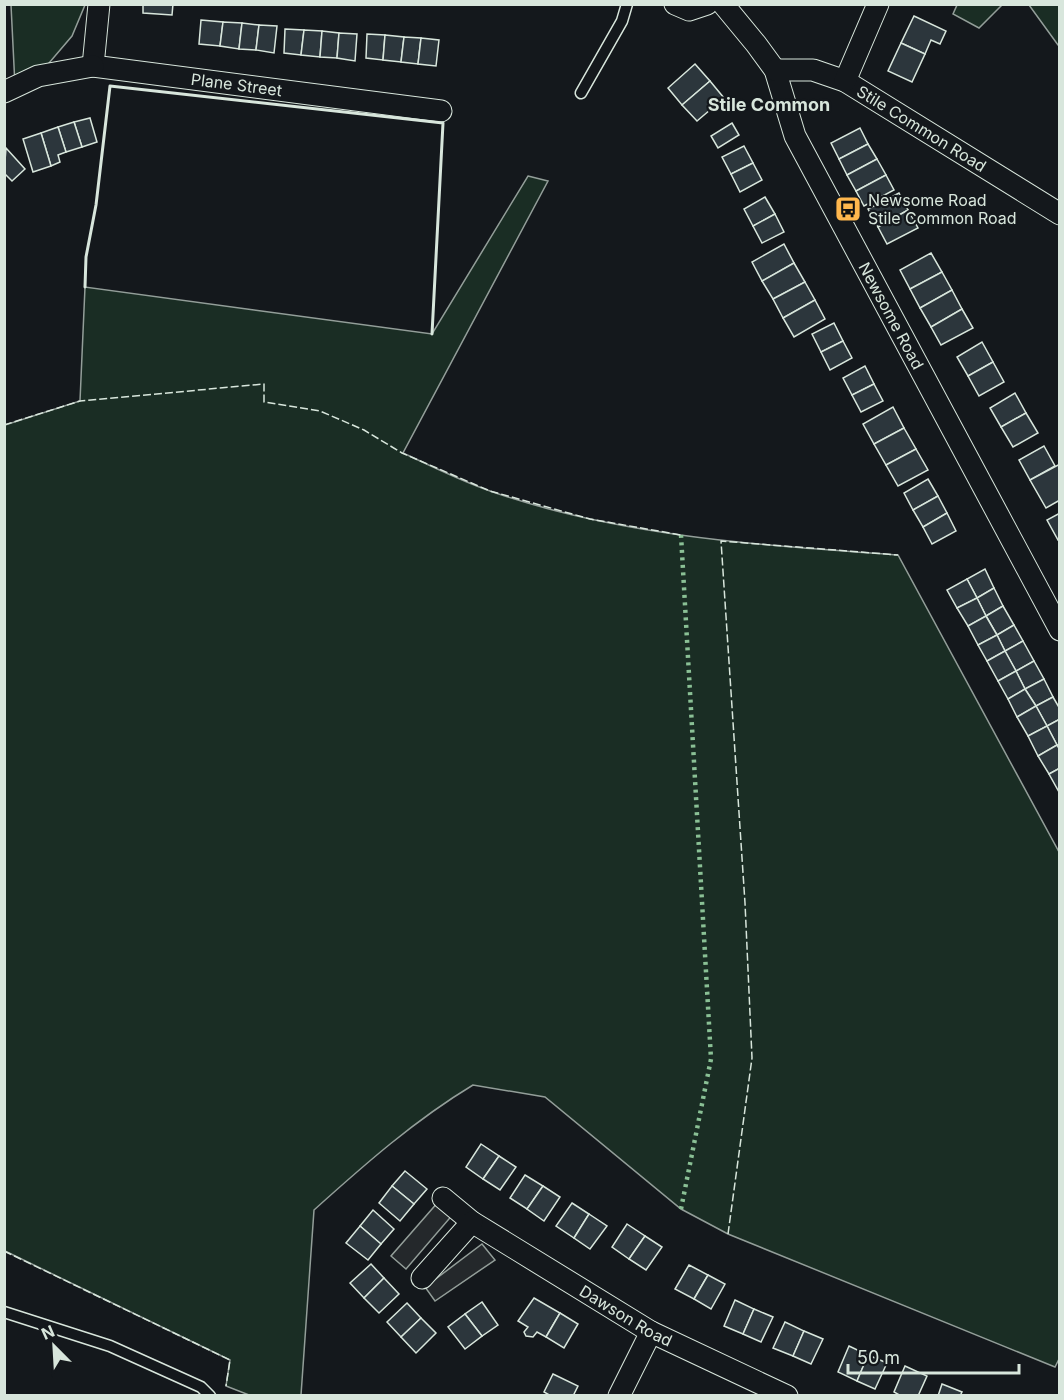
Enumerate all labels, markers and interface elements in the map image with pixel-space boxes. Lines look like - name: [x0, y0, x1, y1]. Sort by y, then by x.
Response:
- street label: Plane Street: [190, 69, 283, 100]
- street label: Stile Common Road: [853, 81, 990, 176]
- district label: Stile Common: [708, 94, 830, 115]
- place label: Newsome Road Stile Common Road: [868, 190, 1017, 228]
- bus stop icon: Newsome Road Stile Common Road: [833, 194, 863, 224]
- street label: Newsome Road: [855, 259, 928, 373]
- street label: Dawson Road: [576, 1281, 675, 1351]
- north arrow: [24, 1316, 84, 1376]
- text: N: [38, 1321, 58, 1344]
- scale bar: [848, 1337, 1019, 1375]
- text: 50 m: [857, 1347, 900, 1368]

